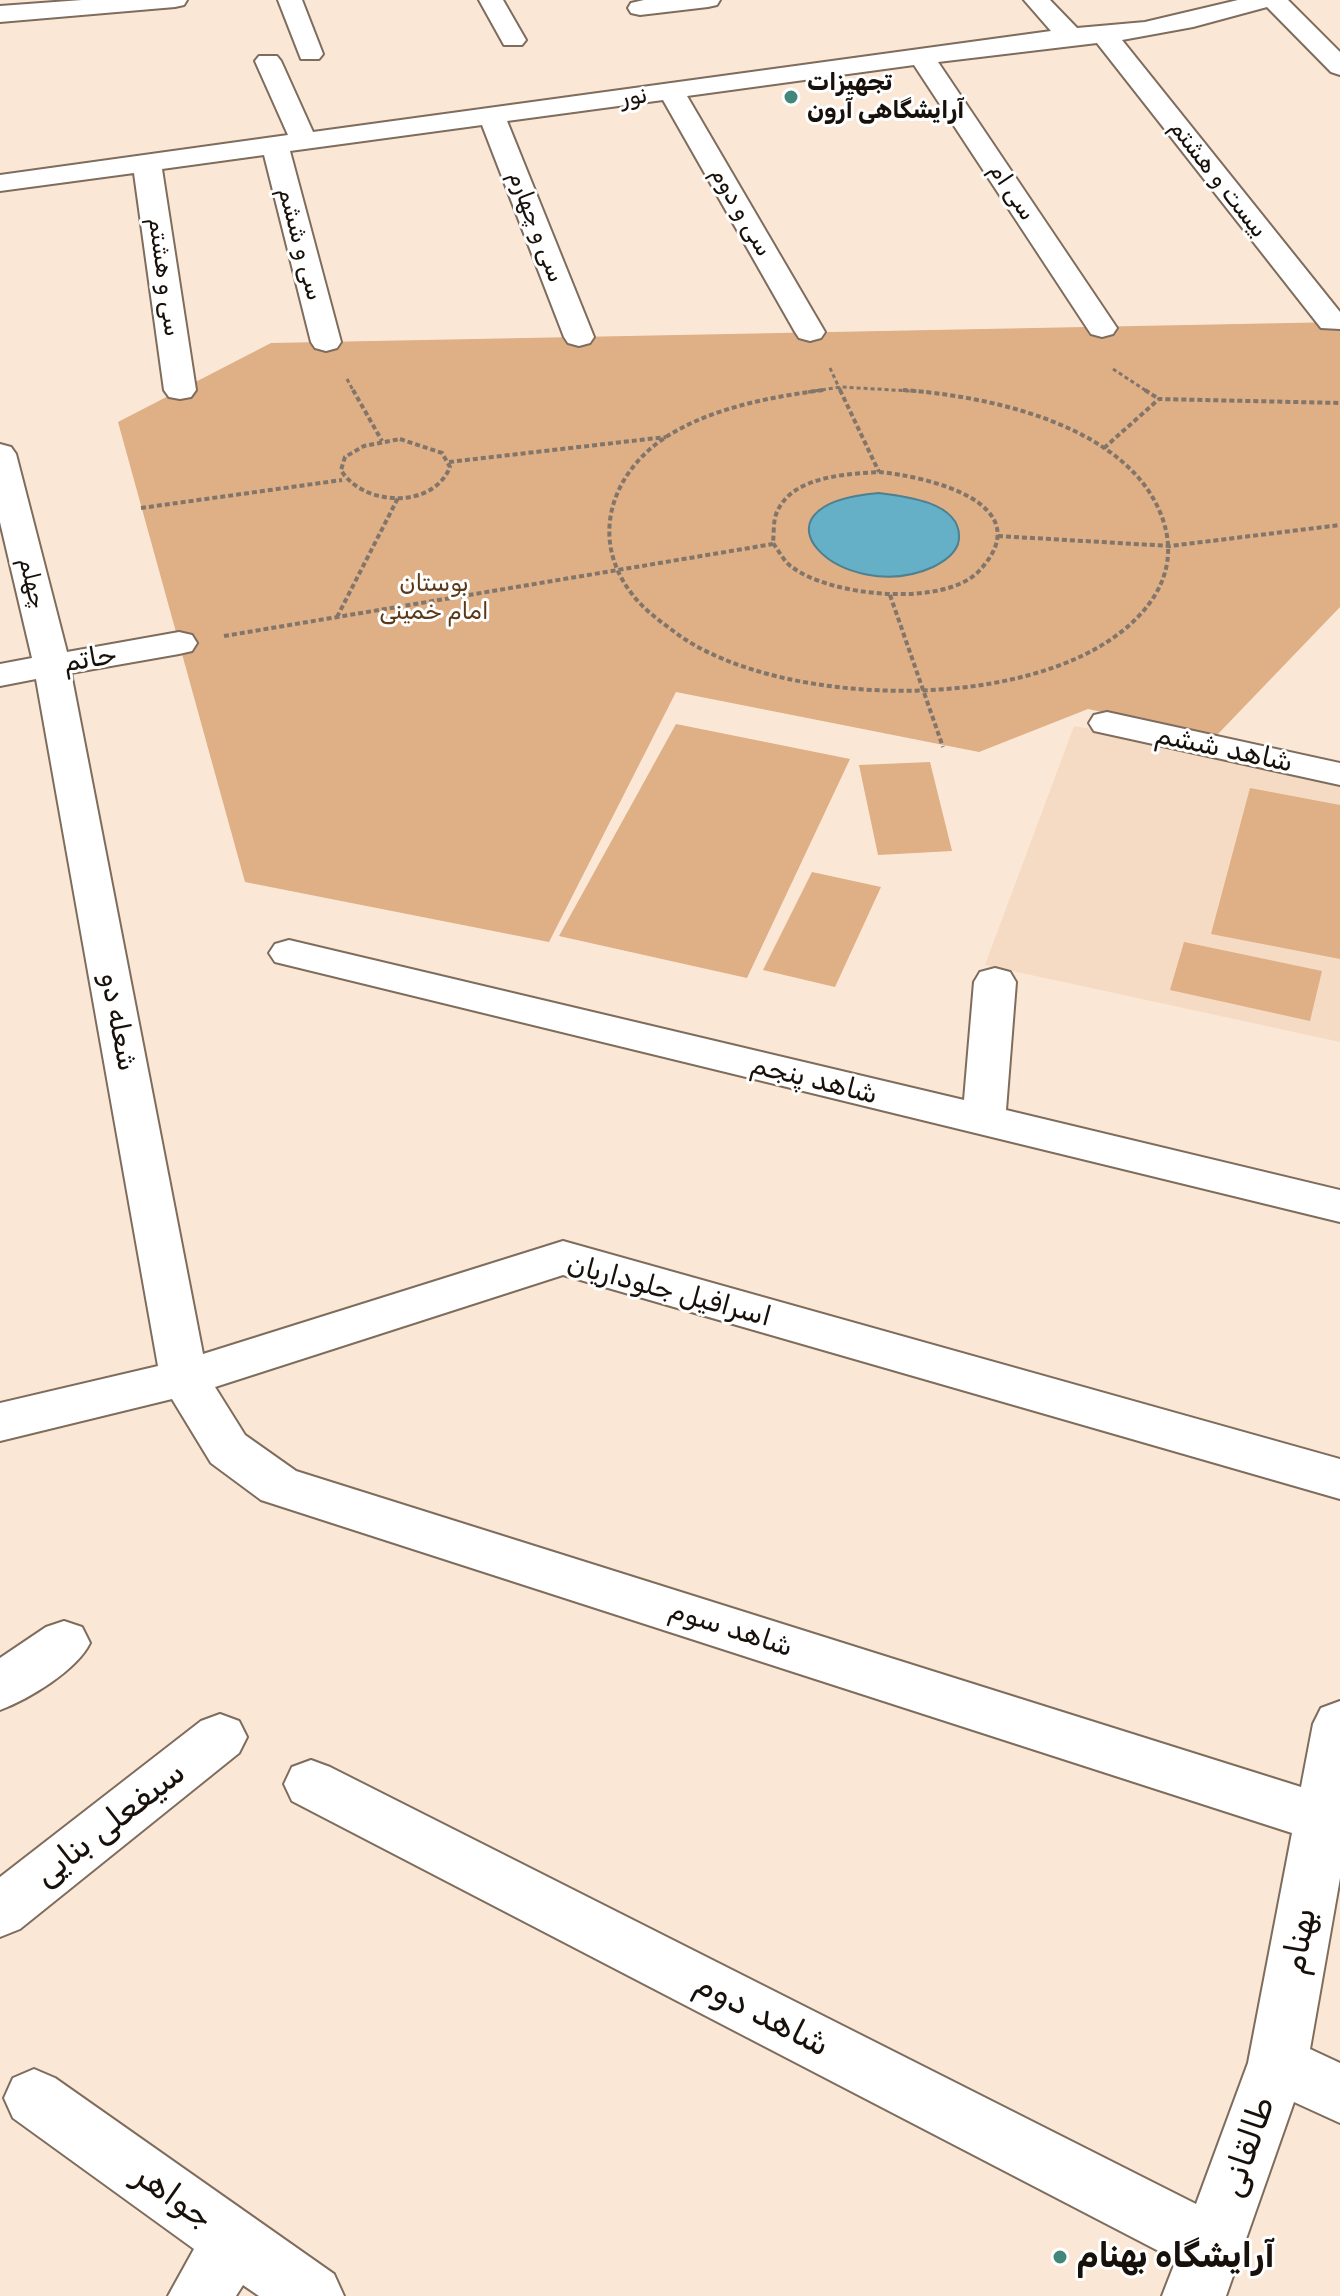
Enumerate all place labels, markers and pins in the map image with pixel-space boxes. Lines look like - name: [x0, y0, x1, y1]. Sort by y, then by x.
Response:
- place label: تجهیزات آرایشگاهی آرون: [807, 69, 965, 125]
- marker: تجهیزات آرایشگاهی آرون: [782, 88, 800, 106]
- place label: آرایشگاه بهنام: [1076, 2237, 1275, 2277]
- marker: آرایشگاه بهنام: [1051, 2248, 1069, 2266]

